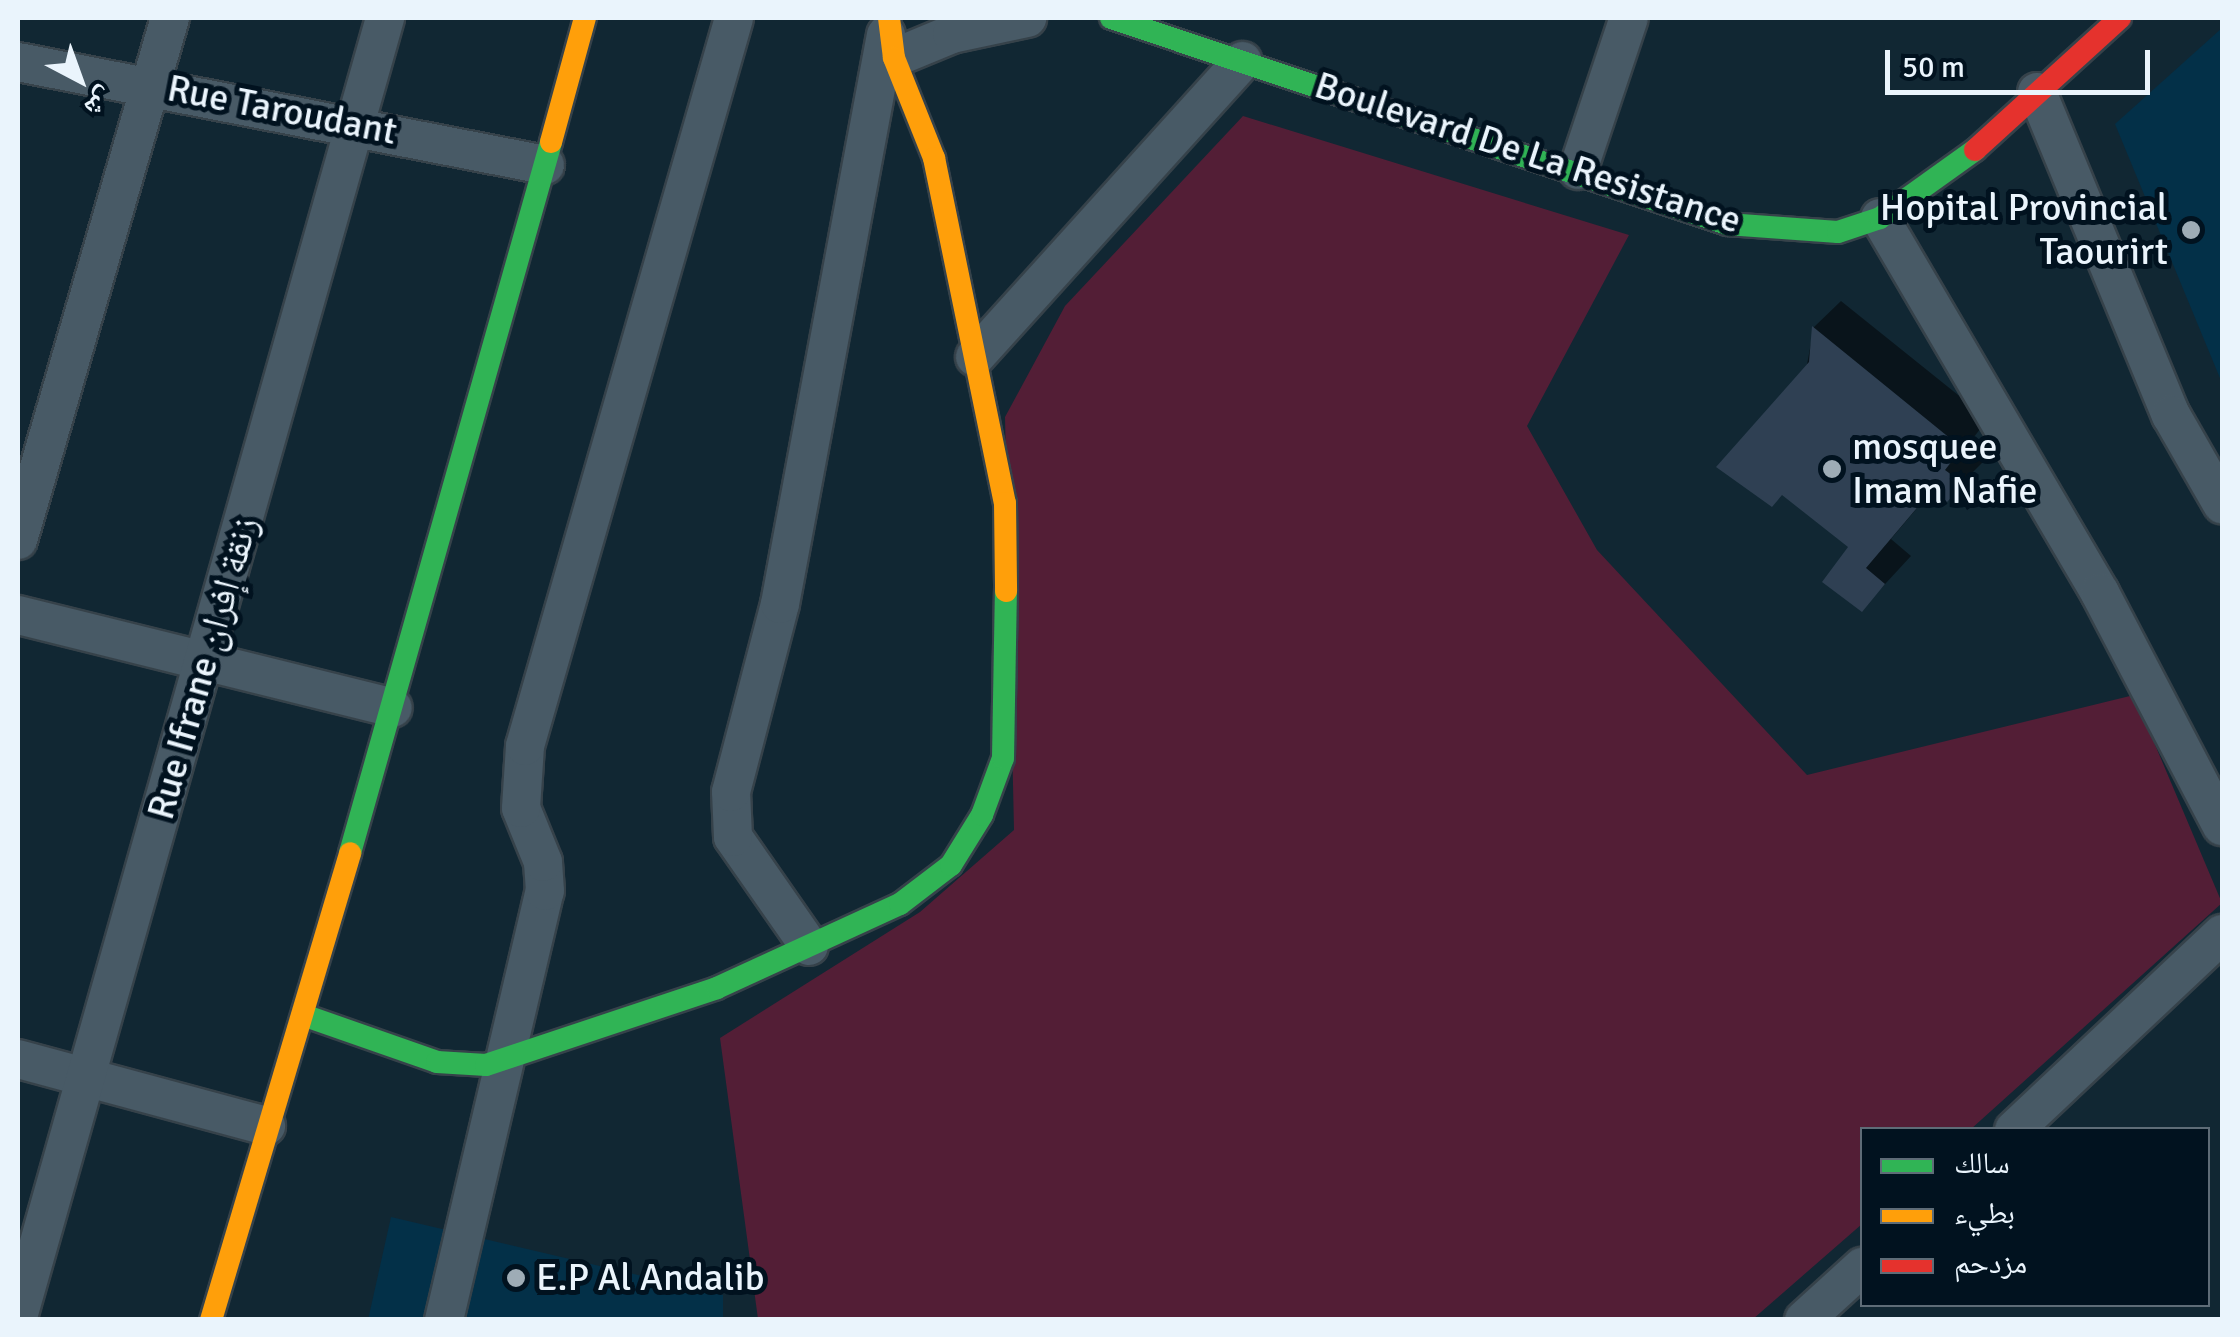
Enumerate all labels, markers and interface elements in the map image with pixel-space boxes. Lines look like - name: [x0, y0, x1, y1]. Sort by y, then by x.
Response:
- north arrow: [30, 30, 130, 130]
- scale bar: [1890, 30, 2155, 92]
- text: 50 m: [1902, 49, 1965, 86]
- street label: Boulevard De La Resistance: [1309, 62, 1747, 244]
- street label: Rue Taroudant: [164, 65, 400, 155]
- text: ش: [77, 80, 122, 125]
- place label: Hopital Provincial Taourirt: [1880, 185, 2168, 274]
- marker: Hopital Provincial Taourirt: [2178, 217, 2204, 243]
- place label: mosquee Imam Nafie: [1852, 424, 2038, 514]
- marker: mosquee Imam Nafie: [1821, 458, 1843, 480]
- street label: Rue Ifrane زنقة إفران: [138, 511, 268, 825]
- legend: [1860, 1127, 2210, 1307]
- text: سالك: [1954, 1145, 2010, 1182]
- text: بطيء: [1954, 1195, 2015, 1232]
- text: مزدحم: [1954, 1245, 2027, 1282]
- place label: E.P Al Andalib: [536, 1255, 764, 1301]
- marker: E.P Al Andalib: [505, 1267, 527, 1289]

